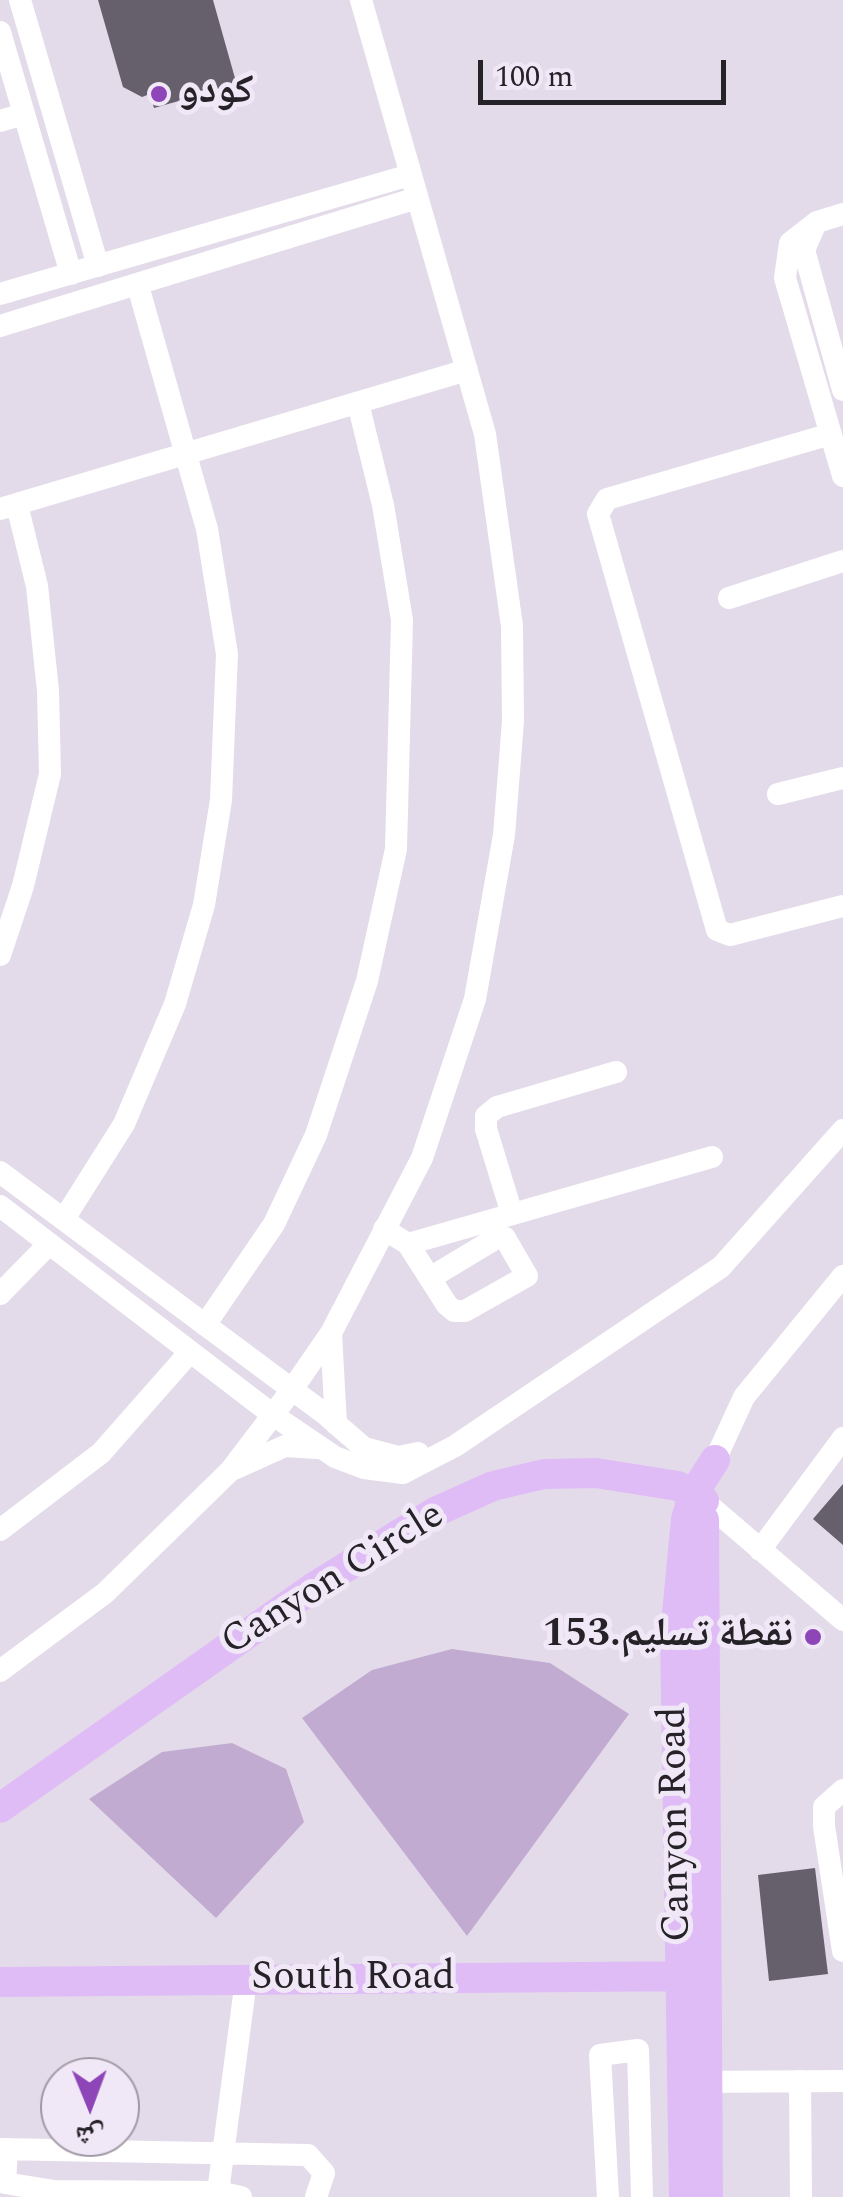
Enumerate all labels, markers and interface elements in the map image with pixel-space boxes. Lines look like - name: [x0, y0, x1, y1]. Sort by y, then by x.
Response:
- scale bar: [483, 40, 730, 102]
- text: 100 m: [495, 54, 573, 100]
- place label: كودو: [179, 70, 254, 118]
- marker: كودو: [148, 83, 170, 105]
- street label: Canyon Circle: [214, 1494, 454, 1668]
- place label: نقطة تسليم.153: [543, 1613, 793, 1661]
- marker: نقطة تسليم.153: [802, 1626, 824, 1648]
- street label: Canyon Road: [652, 1706, 704, 1942]
- street label: South Road: [251, 1956, 455, 2004]
- north arrow: [40, 2057, 140, 2157]
- text: ش: [75, 2114, 106, 2157]

